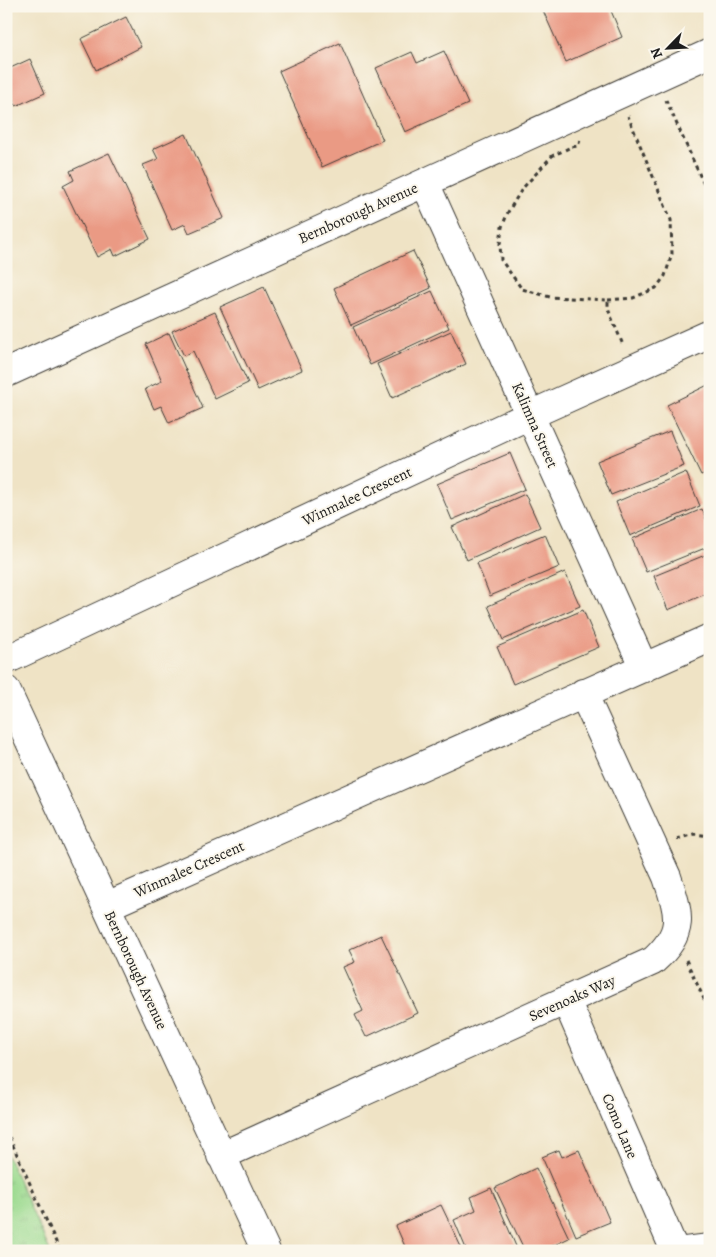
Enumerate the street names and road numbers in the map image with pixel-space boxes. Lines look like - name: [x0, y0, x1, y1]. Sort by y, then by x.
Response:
- street label: Bernborough Avenue: [295, 178, 421, 248]
- street label: Kalimna Street: [507, 379, 563, 471]
- street label: Winmalee Crescent: [298, 462, 415, 531]
- street label: Winmalee Crescent: [130, 836, 247, 903]
- street label: Bernborough Avenue: [100, 907, 172, 1033]
- street label: Sevenoaks Way: [526, 970, 619, 1026]
- street label: Como Lane: [597, 1090, 643, 1162]

